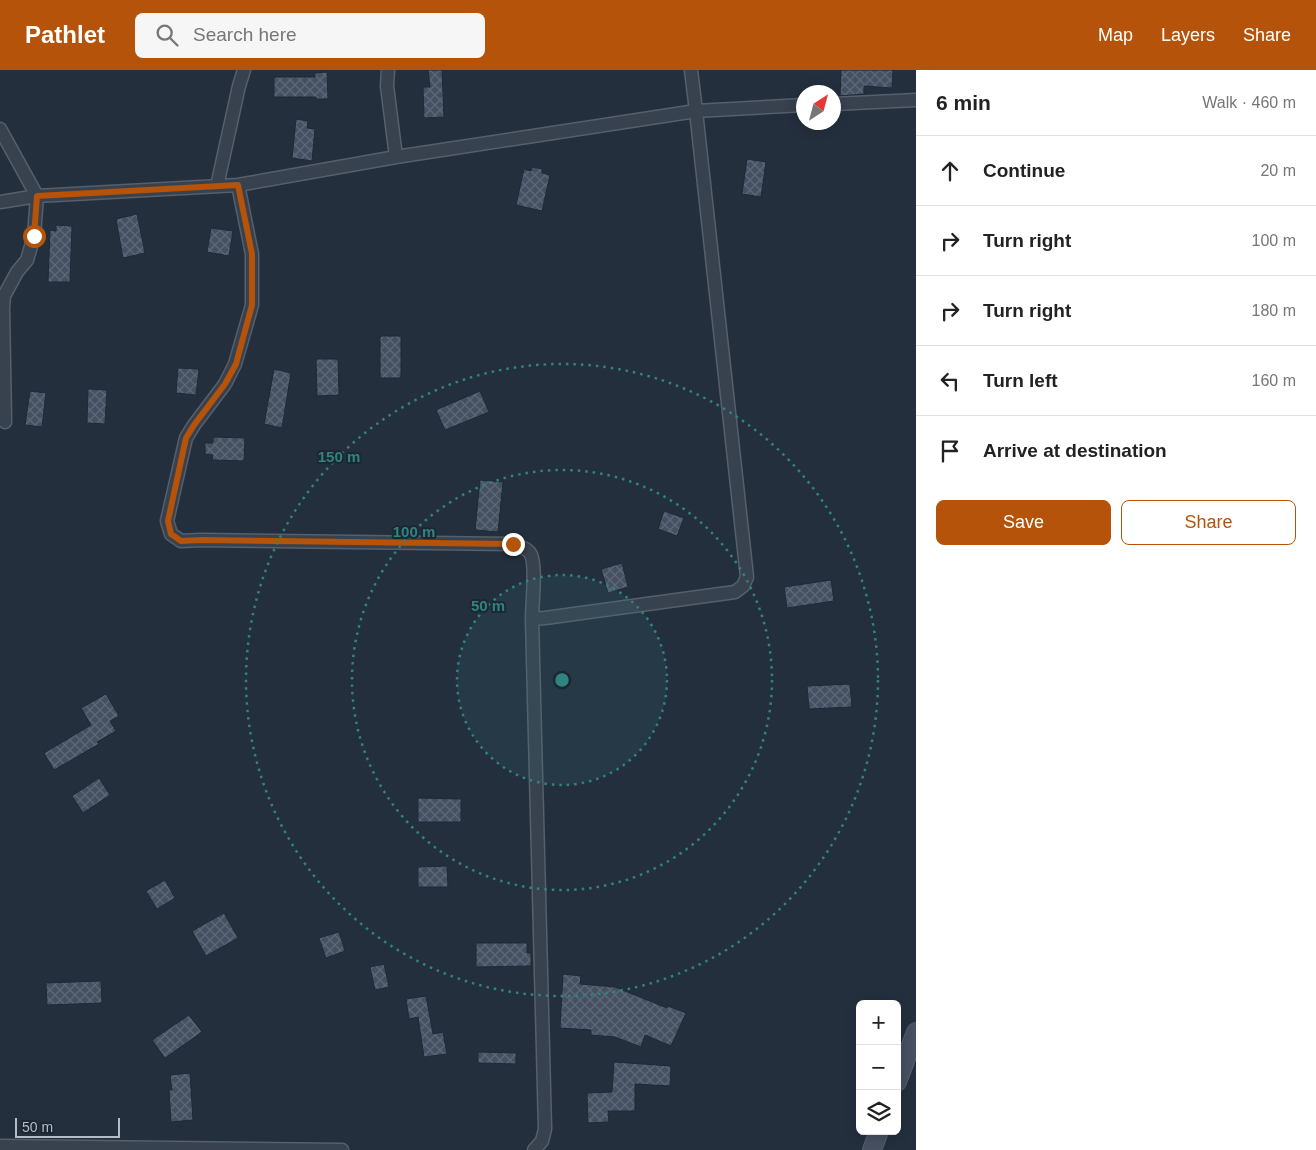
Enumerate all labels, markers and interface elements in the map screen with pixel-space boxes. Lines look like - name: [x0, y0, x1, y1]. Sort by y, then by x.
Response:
- search box: [135, 13, 485, 58]
- text: Pathlet: [25, 21, 105, 48]
- icon: search: [153, 21, 181, 49]
- text: Search here: [193, 24, 297, 45]
- text: Map: [1098, 25, 1133, 45]
- text: Layers: [1161, 25, 1215, 45]
- text: Share: [1243, 25, 1291, 45]
- north arrow: [796, 85, 841, 130]
- text: 6 min: [936, 91, 991, 114]
- text: Walk · 460 m: [1202, 94, 1296, 111]
- icon: ahead: [936, 157, 964, 185]
- text: Continue: [983, 160, 1065, 181]
- text: 20 m: [1260, 162, 1296, 179]
- route start: [23, 225, 46, 248]
- icon: right: [936, 227, 964, 255]
- text: Turn right: [983, 230, 1071, 251]
- text: 100 m: [1252, 232, 1296, 249]
- icon: right: [936, 297, 964, 325]
- text: Turn right: [983, 300, 1071, 321]
- text: 180 m: [1252, 302, 1296, 319]
- icon: left: [936, 367, 964, 395]
- text: Turn left: [983, 370, 1058, 391]
- text: 160 m: [1252, 372, 1296, 389]
- icon: arrive: [936, 437, 964, 465]
- text: Arrive at destination: [983, 440, 1167, 461]
- text: 150 m: [318, 448, 360, 465]
- button: Save: [936, 500, 1111, 545]
- button: Share: [1121, 500, 1296, 545]
- text: 100 m: [393, 523, 435, 540]
- route end: [502, 533, 525, 556]
- text: 50 m: [471, 597, 505, 614]
- centre of rings: [553, 671, 571, 689]
- map controls: [856, 1000, 901, 1135]
- button: +: [856, 1000, 901, 1045]
- button: −: [856, 1045, 901, 1090]
- button: layers: [856, 1090, 901, 1135]
- scale bar: [15, 1115, 120, 1138]
- text: 50 m: [22, 1119, 53, 1135]

